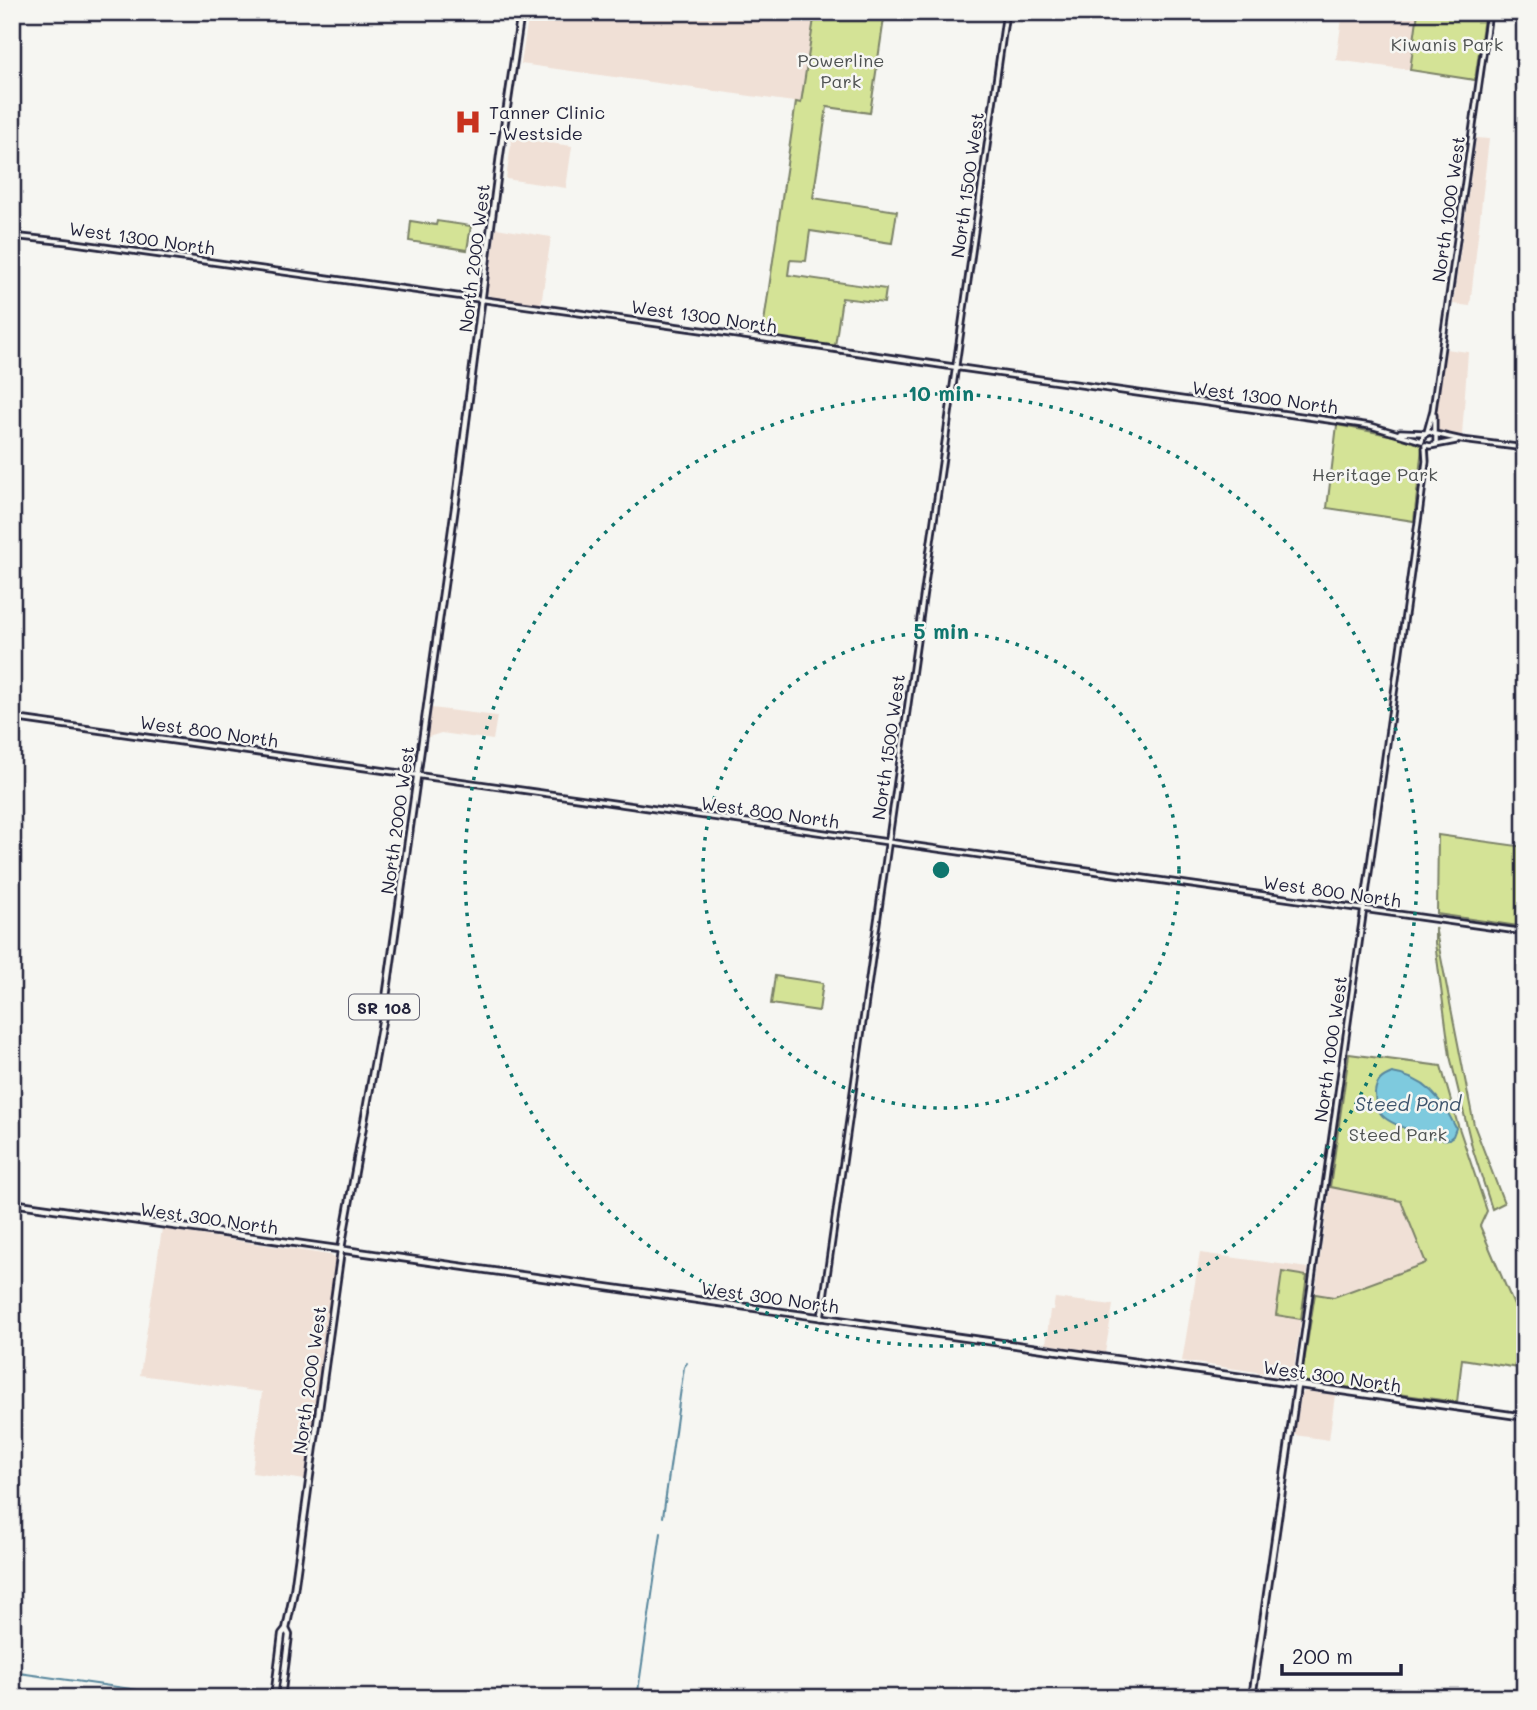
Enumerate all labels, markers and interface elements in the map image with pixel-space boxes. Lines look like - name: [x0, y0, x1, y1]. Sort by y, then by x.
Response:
- park label: Kiwanis Park: [1391, 32, 1503, 56]
- park label: Powerline Park: [798, 48, 884, 93]
- place label: Tanner Clinic - Westside: [489, 100, 605, 145]
- hospital icon: Tanner Clinic - Westside: [453, 107, 483, 137]
- street label: North 1500 West: [945, 111, 989, 259]
- street label: North 1000 West: [1426, 134, 1470, 284]
- street label: North 2000 West: [453, 182, 495, 334]
- street label: West 1300 North: [68, 216, 216, 260]
- street label: West 1300 North: [630, 294, 778, 338]
- street label: West 1300 North: [1191, 375, 1339, 419]
- text: 10 min: [908, 379, 974, 406]
- park label: Heritage Park: [1312, 462, 1438, 486]
- text: 5 min: [913, 617, 969, 644]
- street label: North 1500 West: [866, 673, 910, 821]
- street label: West 800 North: [138, 709, 280, 753]
- street label: North 2000 West: [375, 744, 419, 896]
- street label: West 800 North: [699, 790, 841, 834]
- centre of rings: [929, 858, 953, 882]
- street label: West 800 North: [1261, 869, 1403, 913]
- street label: North 1000 West: [1308, 974, 1352, 1124]
- road number: SR 108: [349, 995, 419, 1020]
- water label: Steed Pond: [1355, 1091, 1462, 1116]
- park label: Steed Park: [1349, 1122, 1447, 1146]
- street label: West 300 North: [139, 1196, 279, 1240]
- street label: West 300 North: [700, 1275, 840, 1319]
- street label: North 2000 West: [287, 1304, 331, 1456]
- street label: West 300 North: [1262, 1354, 1402, 1398]
- scale bar: [1282, 1633, 1400, 1677]
- text: 200 m: [1292, 1642, 1353, 1669]

